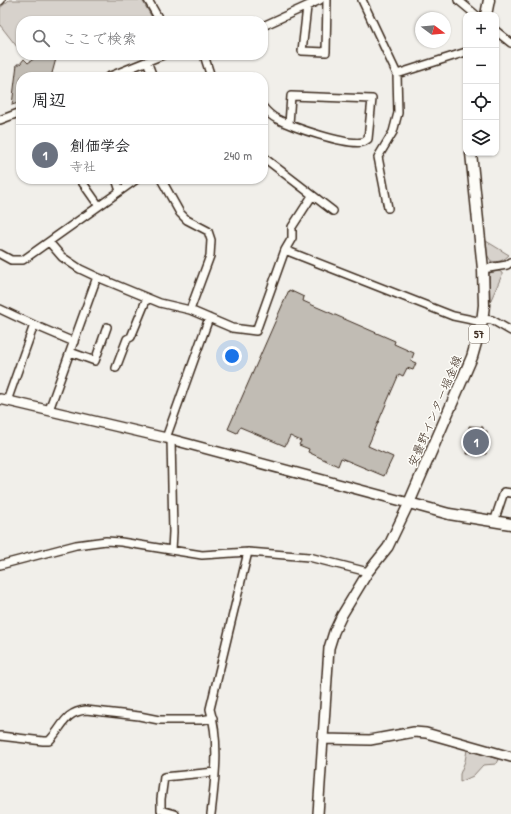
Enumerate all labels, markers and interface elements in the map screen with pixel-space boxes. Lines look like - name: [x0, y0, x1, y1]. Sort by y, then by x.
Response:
- north arrow: [415, 12, 451, 48]
- map controls: [463, 12, 499, 156]
- button: +: [463, 12, 499, 48]
- search box: [16, 16, 268, 60]
- icon: search: [30, 27, 52, 49]
- text: ここで検索: [62, 28, 137, 49]
- button: −: [463, 48, 499, 84]
- button: locate: [463, 84, 499, 120]
- text: 周辺: [32, 88, 66, 111]
- button: layers: [463, 120, 499, 156]
- text: 創価学会: [70, 135, 130, 156]
- text: 1: [43, 146, 47, 164]
- text: 240 m: [223, 146, 252, 164]
- text: 寺社: [70, 157, 96, 175]
- road number: 57: [469, 325, 489, 343]
- your location: [222, 346, 242, 366]
- street label: 安曇野インター堀金線: [403, 352, 466, 469]
- pin: 1: [463, 427, 489, 457]

